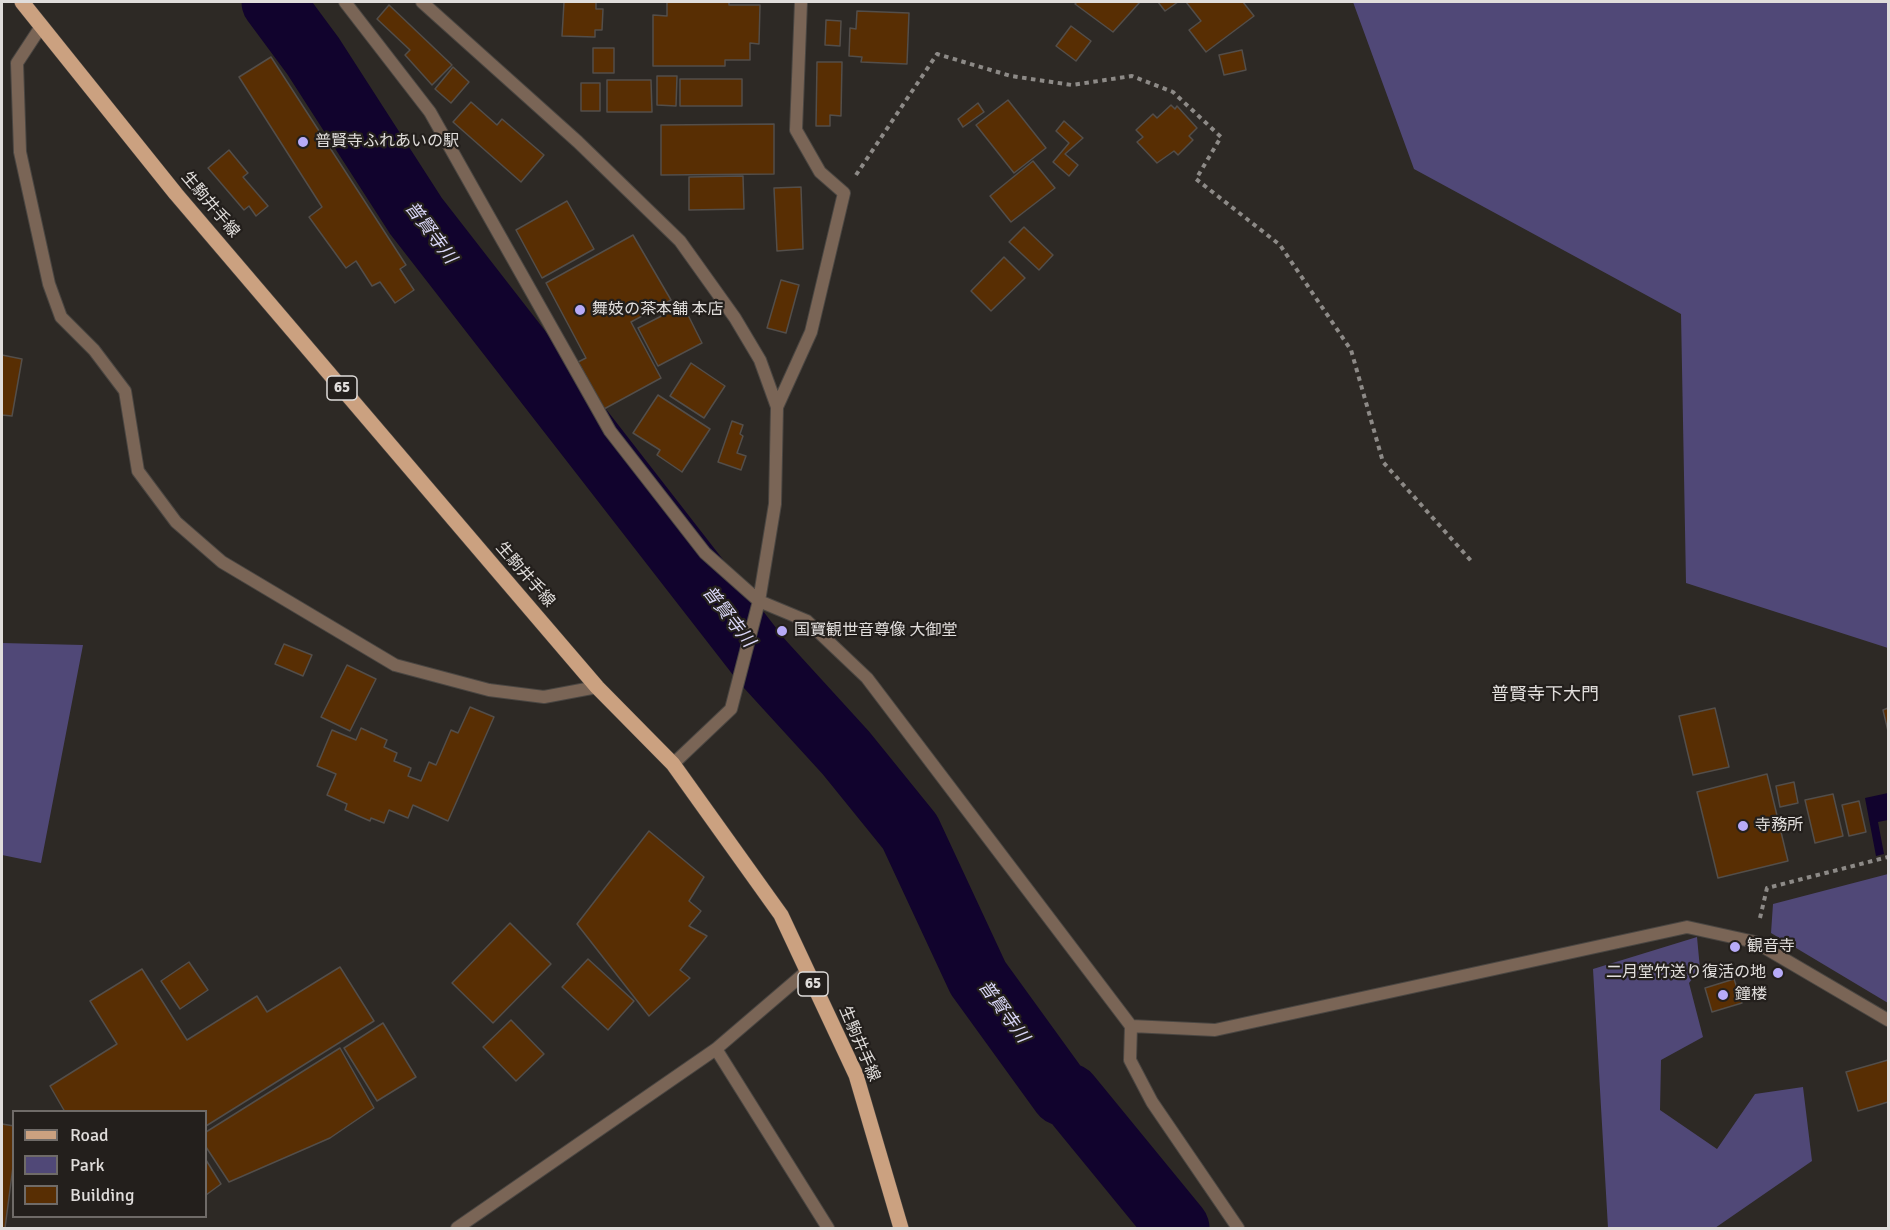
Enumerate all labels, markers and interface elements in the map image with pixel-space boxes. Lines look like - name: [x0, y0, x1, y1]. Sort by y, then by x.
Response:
- place label: 普賢寺ふれあいの駅: [315, 132, 459, 152]
- marker: 普賢寺ふれあいの駅: [296, 135, 310, 149]
- street label: 生駒井手線: [177, 168, 243, 242]
- water label: 普賢寺川: [400, 198, 460, 268]
- place label: 舞妓の茶本舗 本店: [592, 300, 724, 320]
- marker: 舞妓の茶本舗 本店: [573, 303, 587, 317]
- road number: 65: [327, 376, 357, 400]
- street label: 生駒井手線: [492, 539, 558, 611]
- water label: 普賢寺川: [697, 582, 759, 652]
- place label: 国寶観世音尊像 大御堂: [794, 621, 958, 641]
- marker: 国寶観世音尊像 大御堂: [775, 624, 789, 638]
- district label: 普賢寺下大門: [1491, 684, 1599, 706]
- place label: 寺務所: [1755, 816, 1803, 836]
- marker: 寺務所: [1736, 819, 1750, 833]
- place label: 観音寺: [1747, 937, 1795, 957]
- marker: 観音寺: [1728, 940, 1742, 954]
- place label: 二月堂竹送り復活の地: [1606, 963, 1766, 983]
- marker: 二月堂竹送り復活の地: [1771, 966, 1785, 980]
- road number: 65: [798, 972, 828, 996]
- water label: 普賢寺川: [973, 977, 1033, 1047]
- place label: 鐘楼: [1735, 985, 1767, 1005]
- marker: 鐘楼: [1716, 988, 1730, 1002]
- street label: 生駒井手線: [835, 1003, 883, 1085]
- legend: [12, 1110, 207, 1218]
- text: Road: [70, 1124, 109, 1146]
- text: Park: [70, 1154, 105, 1176]
- text: Building: [70, 1184, 134, 1206]

